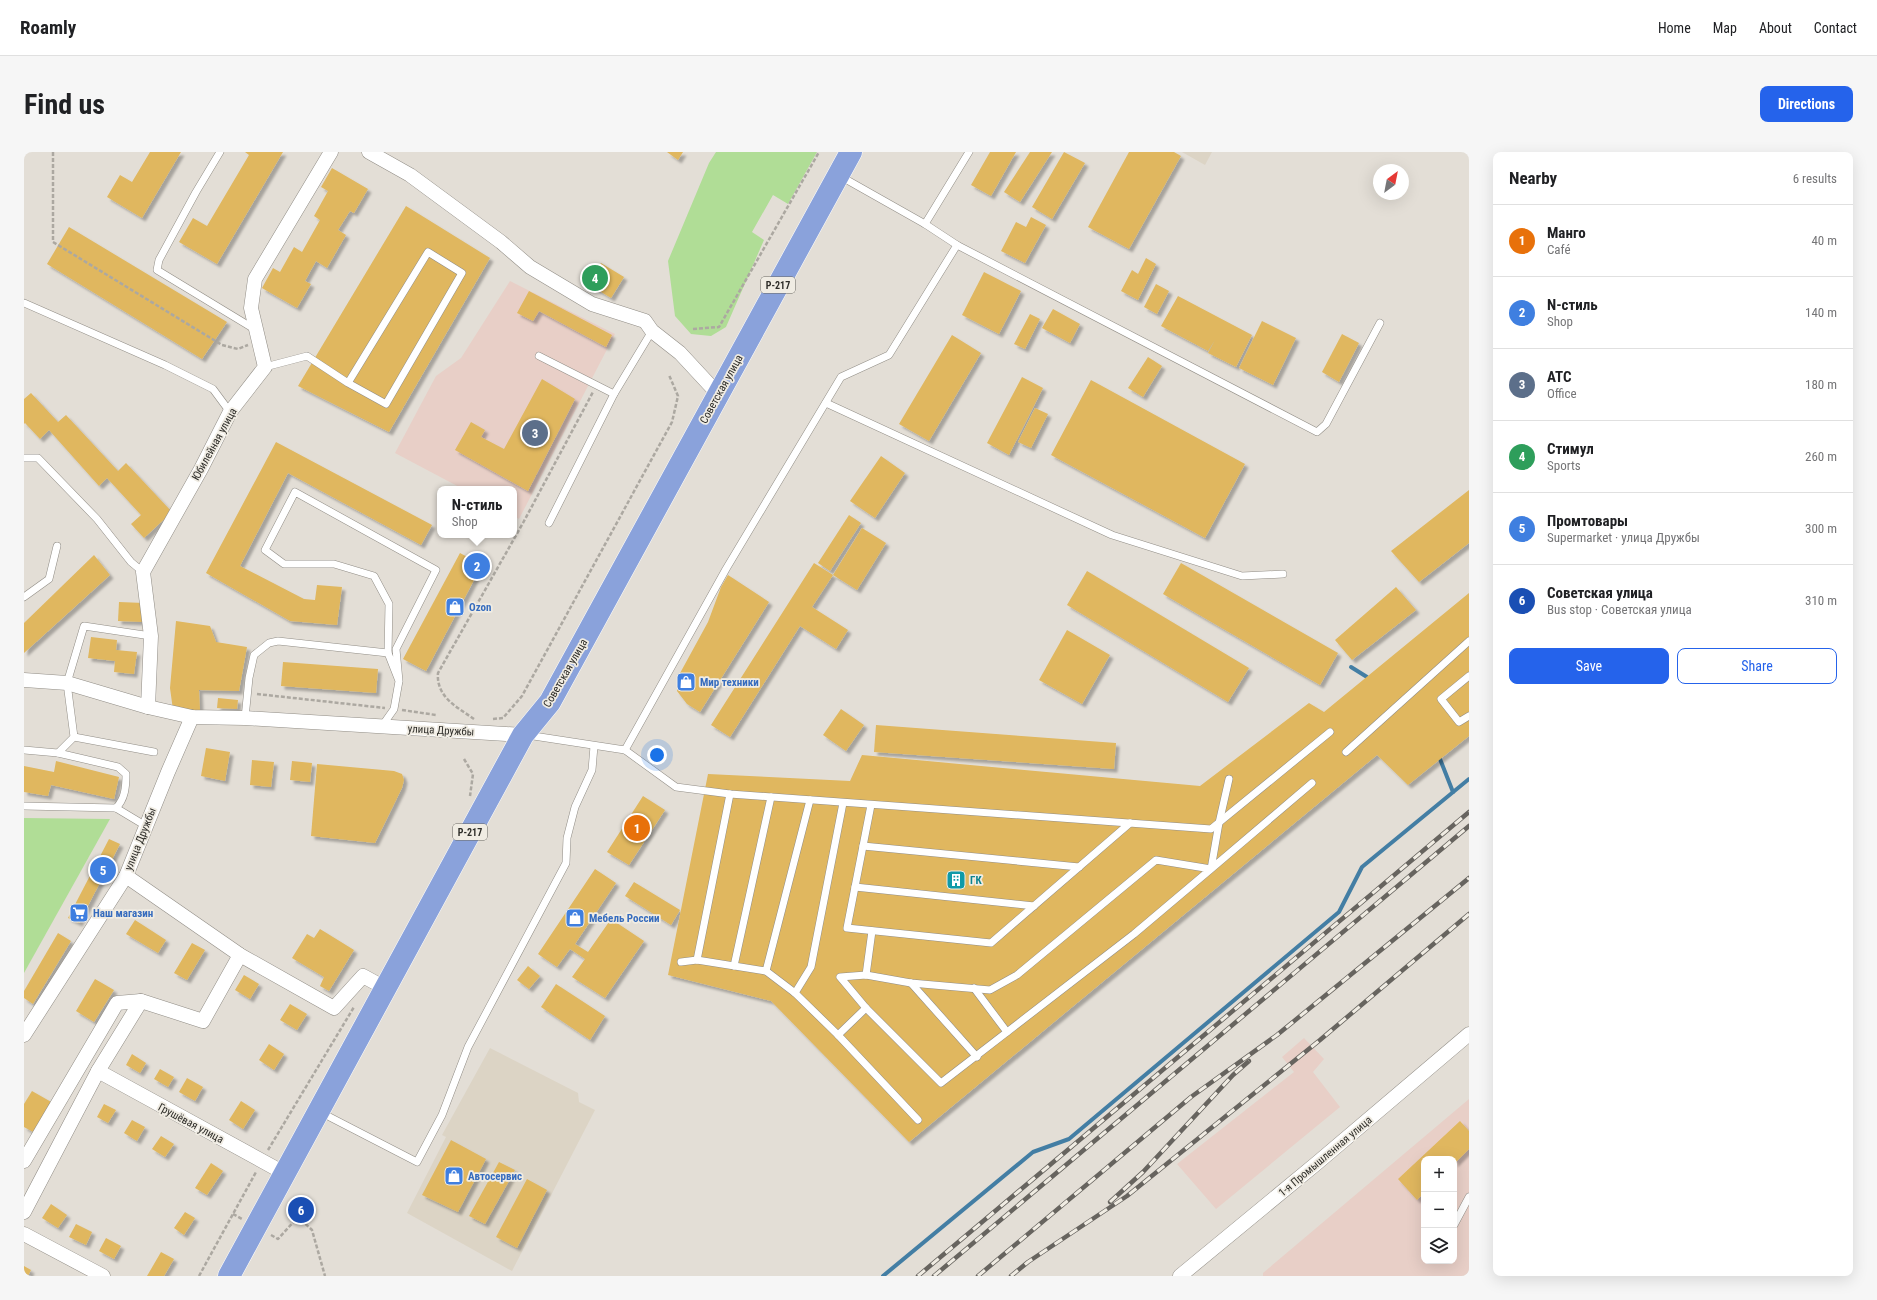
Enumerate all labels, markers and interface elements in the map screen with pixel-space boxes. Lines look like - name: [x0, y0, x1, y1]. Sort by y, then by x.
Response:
- text: Roamly: [20, 16, 76, 39]
- text: Home: [1658, 20, 1691, 36]
- text: Map: [1713, 20, 1737, 36]
- text: About: [1759, 20, 1792, 36]
- text: Contact: [1814, 20, 1857, 36]
- button: Directions: [1760, 86, 1853, 122]
- text: Find us: [24, 88, 105, 121]
- north arrow: [1373, 164, 1409, 200]
- text: Nearby: [1509, 168, 1557, 188]
- text: 6 results: [1793, 171, 1837, 186]
- text: Манго: [1547, 224, 1586, 242]
- text: 1: [1519, 233, 1525, 248]
- text: 40 m: [1811, 233, 1837, 248]
- text: Café: [1547, 242, 1571, 257]
- pin: 4: [582, 263, 608, 293]
- road number: Р-217: [761, 277, 795, 293]
- text: N-стиль: [1547, 296, 1598, 314]
- text: 2: [1519, 305, 1525, 320]
- text: 140 m: [1805, 305, 1837, 320]
- text: Shop: [1547, 314, 1573, 329]
- street label: Советская улица: [697, 353, 746, 426]
- text: АТС: [1547, 368, 1572, 386]
- text: 3: [1519, 377, 1525, 392]
- text: 180 m: [1805, 377, 1837, 392]
- text: Office: [1547, 386, 1577, 401]
- street label: Юбилейная улица: [189, 406, 240, 483]
- pin: 3: [522, 418, 548, 448]
- text: Стимул: [1547, 440, 1594, 458]
- text: 4: [1519, 449, 1525, 464]
- text: 260 m: [1805, 449, 1837, 464]
- text: Sports: [1547, 458, 1581, 473]
- popup: [437, 486, 517, 538]
- text: N-стиль: [452, 496, 502, 514]
- text: Промтовары: [1547, 512, 1628, 530]
- text: Shop: [452, 514, 478, 529]
- text: 5: [1519, 521, 1525, 536]
- text: 300 m: [1805, 521, 1837, 536]
- text: Supermarket · улица Дружбы: [1547, 530, 1700, 545]
- pin: 2: [464, 551, 490, 581]
- text: Советская улица: [1547, 584, 1653, 602]
- text: 6: [1519, 593, 1525, 608]
- text: 310 m: [1805, 593, 1837, 608]
- shop icon: Ozon: [444, 596, 466, 618]
- place label: Ozon: [469, 601, 491, 614]
- text: Bus stop · Советская улица: [1547, 602, 1692, 617]
- street label: Советская улица: [541, 637, 590, 710]
- button: Save: [1509, 648, 1669, 684]
- button: Share: [1677, 648, 1837, 684]
- shop icon: Мир техники: [675, 671, 697, 693]
- place label: Мир техники: [700, 676, 759, 689]
- street label: улица Дружбы: [407, 722, 474, 739]
- your location: [647, 745, 667, 765]
- street label: улица Дружбы: [122, 806, 159, 872]
- pin: 1: [624, 813, 650, 843]
- road number: Р-217: [453, 824, 487, 840]
- pin: 5: [90, 855, 116, 885]
- building icon: ГК: [945, 869, 967, 891]
- place label: ГК: [970, 874, 982, 887]
- supermarket icon: Наш магазин: [68, 902, 90, 924]
- place label: Наш магазин: [93, 907, 153, 920]
- shop icon: Мебель России: [564, 907, 586, 929]
- place label: Мебель России: [589, 912, 660, 925]
- street label: Грушёвая улица: [156, 1101, 226, 1146]
- street label: 1-я Промышленная улица: [1276, 1114, 1375, 1199]
- map controls: [1421, 1156, 1457, 1264]
- button: +: [1421, 1156, 1457, 1192]
- shop icon: Автосервис: [443, 1165, 465, 1187]
- place label: Автосервис: [468, 1170, 522, 1183]
- button: −: [1421, 1192, 1457, 1228]
- pin: 6: [288, 1195, 314, 1225]
- button: layers: [1421, 1228, 1457, 1264]

